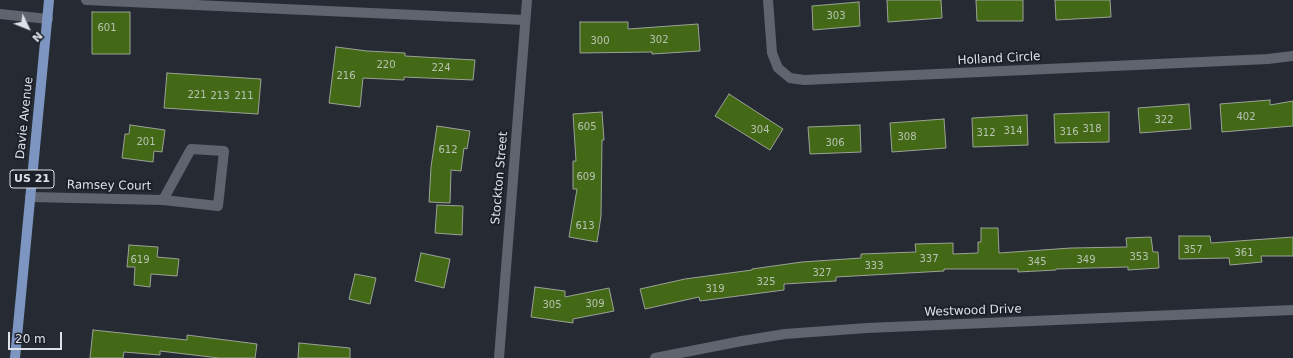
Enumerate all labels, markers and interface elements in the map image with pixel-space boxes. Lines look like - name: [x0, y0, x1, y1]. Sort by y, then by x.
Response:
- north arrow: [8, 8, 48, 48]
- house number: 303: [826, 10, 846, 22]
- house number: 601: [97, 22, 117, 34]
- text: N: [29, 29, 45, 44]
- house number: 302: [649, 34, 669, 46]
- house number: 300: [590, 35, 610, 47]
- street label: Holland Circle: [957, 50, 1041, 68]
- house number: 220: [376, 59, 396, 71]
- house number: 224: [431, 62, 451, 74]
- house number: 216: [336, 70, 356, 82]
- street label: Davie Avenue: [14, 76, 36, 160]
- house number: 221: [187, 89, 207, 101]
- house number: 213: [210, 90, 230, 102]
- house number: 211: [234, 90, 254, 102]
- house number: 402: [1236, 111, 1256, 123]
- house number: 322: [1154, 114, 1174, 126]
- house number: 605: [577, 121, 597, 133]
- house number: 318: [1082, 123, 1102, 135]
- house number: 304: [750, 124, 770, 136]
- house number: 314: [1003, 125, 1023, 137]
- house number: 316: [1059, 126, 1079, 138]
- house number: 312: [976, 127, 996, 139]
- street label: Stockton Street: [489, 131, 511, 225]
- house number: 308: [897, 131, 917, 143]
- house number: 201: [136, 136, 156, 148]
- house number: 306: [825, 137, 845, 149]
- house number: 612: [438, 144, 458, 156]
- road number: US 21: [10, 170, 54, 188]
- house number: 609: [576, 171, 596, 183]
- street label: Ramsey Court: [67, 178, 151, 194]
- house number: 613: [575, 220, 595, 232]
- house number: 357: [1183, 244, 1203, 256]
- house number: 361: [1234, 247, 1254, 259]
- house number: 353: [1129, 251, 1149, 263]
- house number: 337: [919, 253, 939, 265]
- house number: 619: [130, 254, 150, 266]
- house number: 349: [1076, 254, 1096, 266]
- house number: 345: [1027, 256, 1047, 268]
- house number: 333: [864, 260, 884, 272]
- house number: 327: [812, 267, 832, 279]
- house number: 325: [756, 276, 776, 288]
- house number: 319: [705, 283, 725, 295]
- house number: 309: [585, 298, 605, 310]
- house number: 305: [542, 299, 562, 311]
- street label: Westwood Drive: [924, 302, 1022, 320]
- scale bar: [10, 324, 64, 350]
- text: 20 m: [15, 332, 46, 346]

